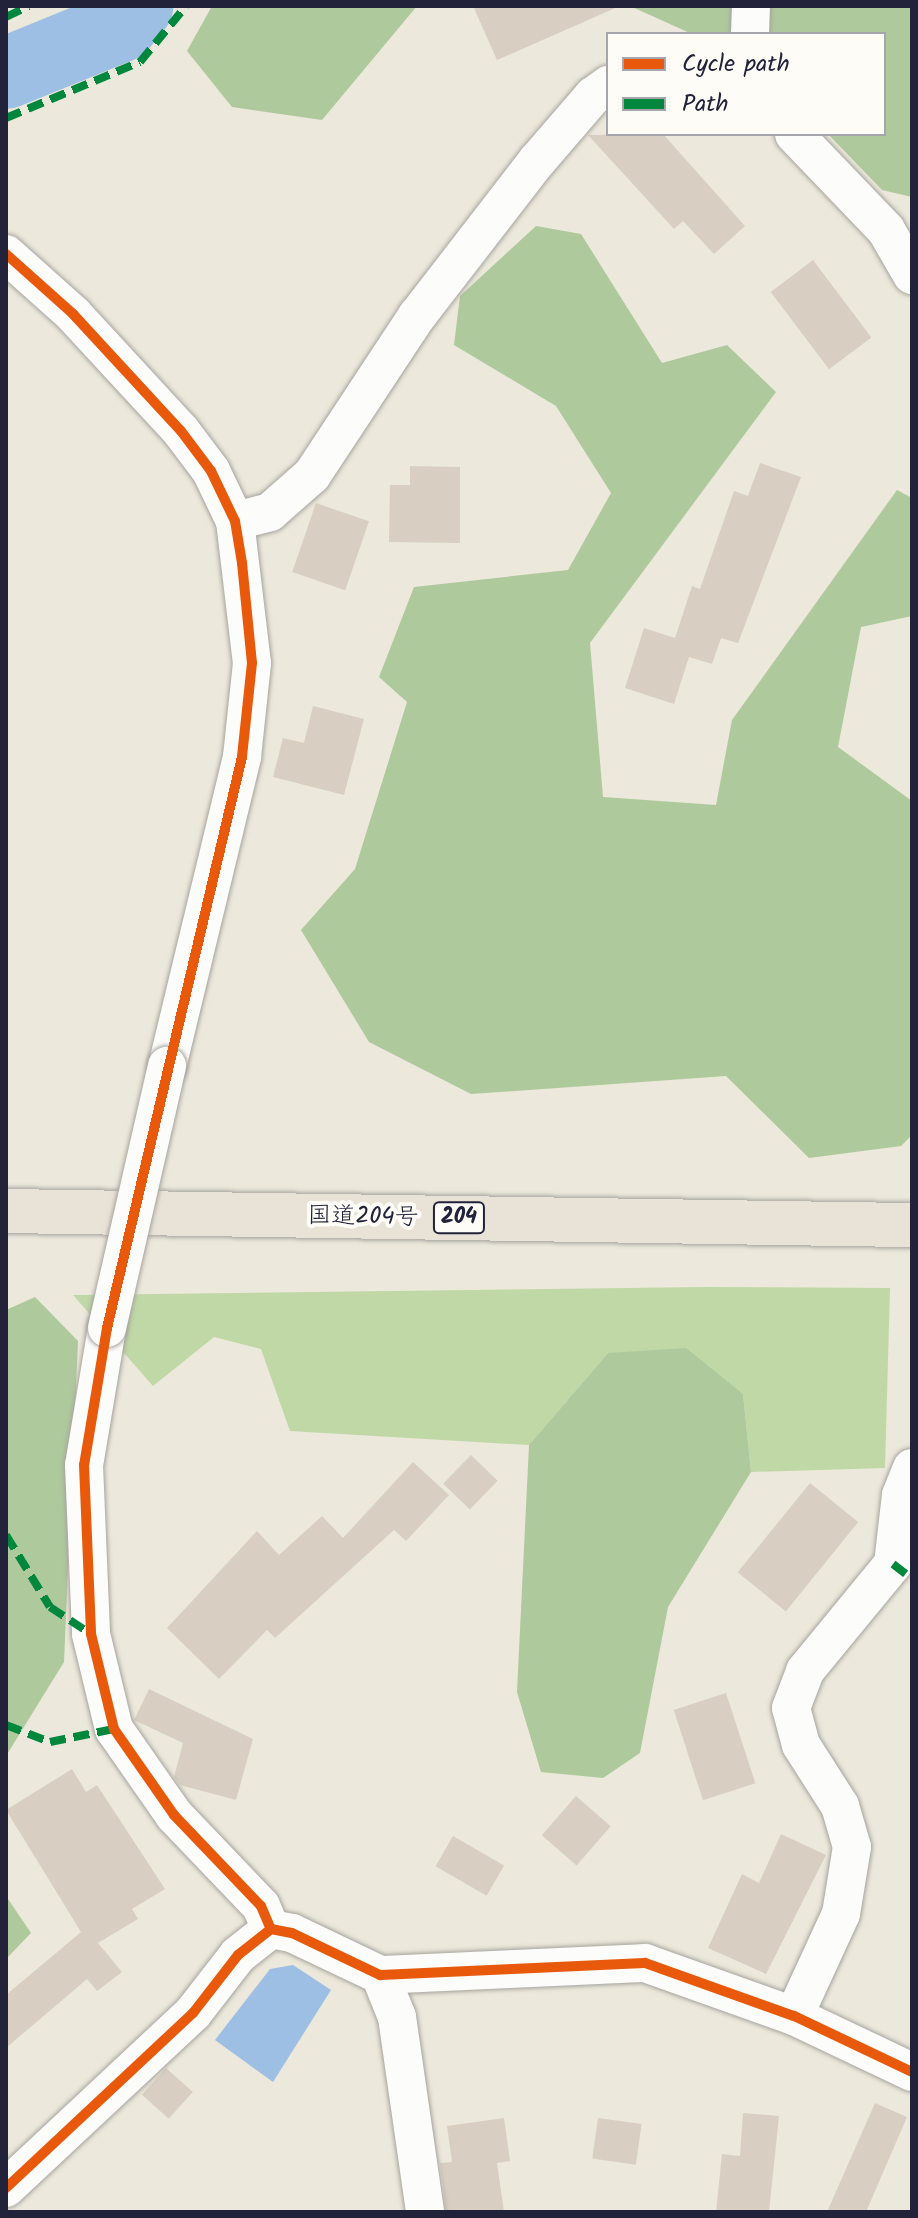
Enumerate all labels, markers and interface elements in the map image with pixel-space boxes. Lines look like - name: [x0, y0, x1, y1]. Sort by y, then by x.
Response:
- legend: [606, 32, 886, 136]
- text: Cycle path: [682, 45, 790, 84]
- text: Path: [682, 85, 728, 124]
- road number: 204: [431, 1200, 487, 1236]
- street label: 国道204号: [307, 1202, 419, 1232]

